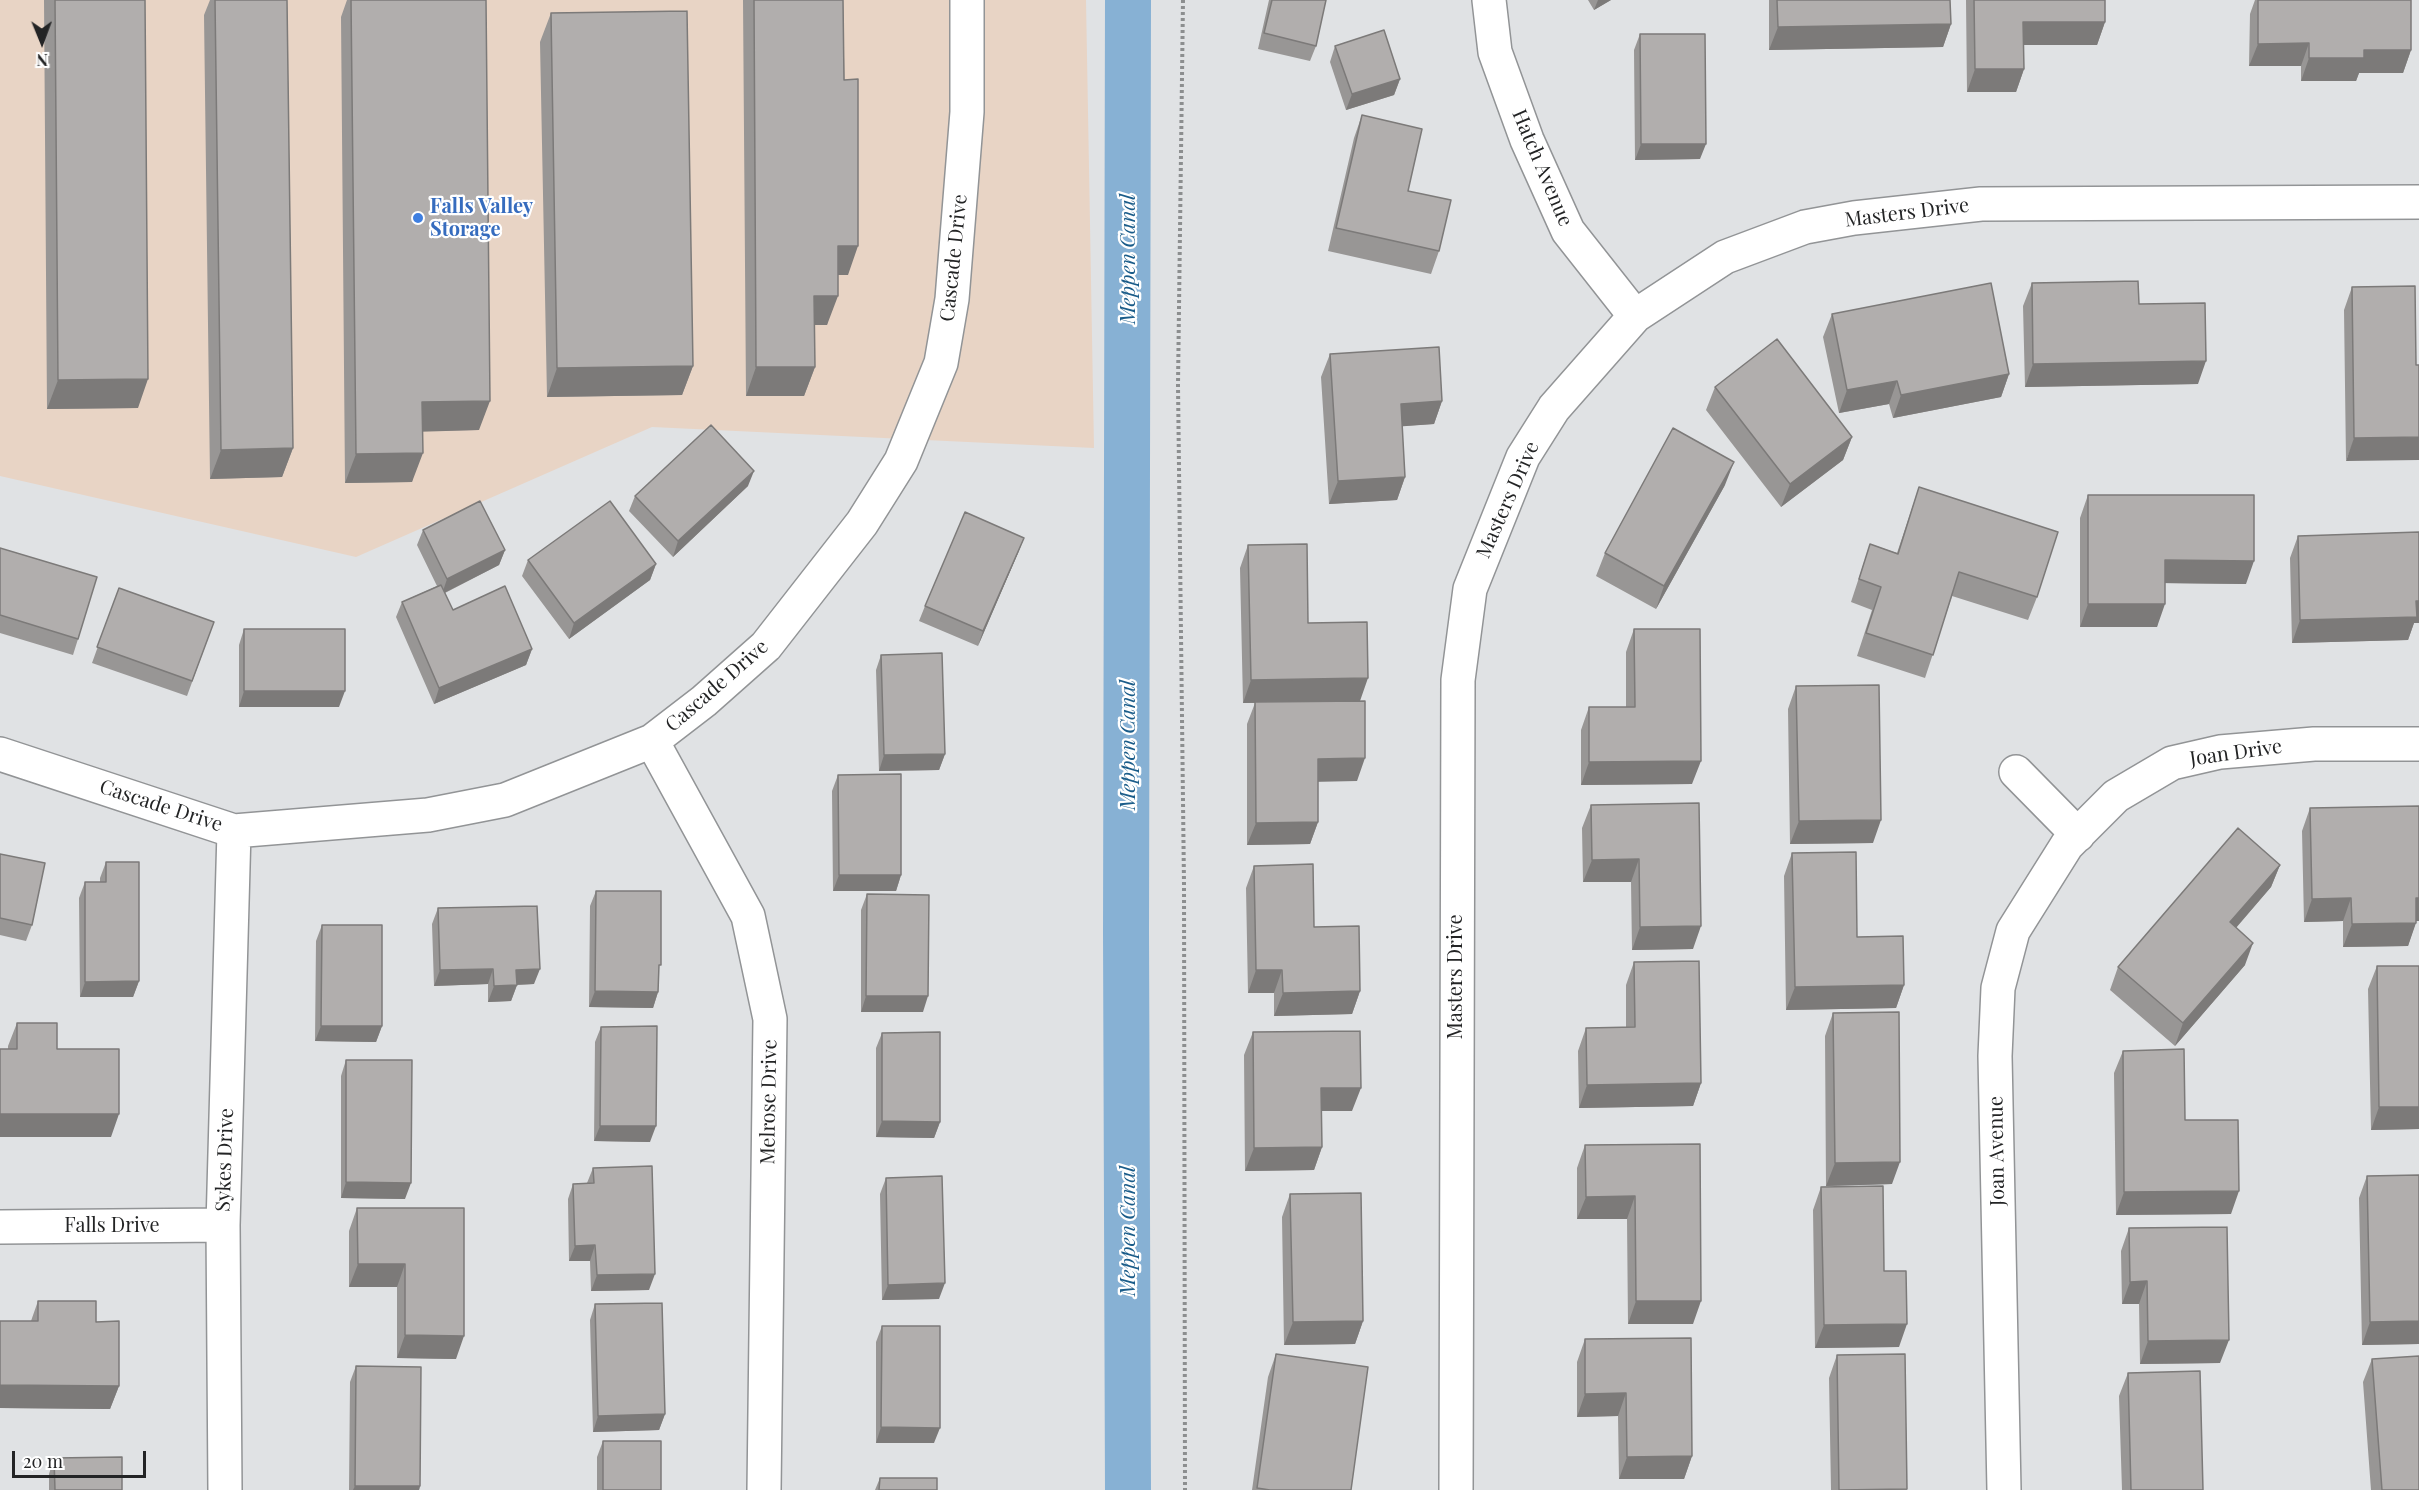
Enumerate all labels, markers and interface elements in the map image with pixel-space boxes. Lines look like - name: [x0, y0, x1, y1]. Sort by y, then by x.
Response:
- north arrow: [12, 12, 72, 72]
- text: N: [36, 50, 48, 71]
- street label: Hatch Avenue: [1507, 106, 1577, 230]
- street label: Cascade Drive: [935, 193, 973, 323]
- street label: Masters Drive: [1843, 193, 1971, 233]
- water label: Meppen Canal: [1115, 194, 1141, 324]
- place label: Falls Valley Storage: [430, 195, 533, 242]
- marker: Falls Valley Storage: [411, 211, 425, 225]
- street label: Masters Drive: [1472, 438, 1544, 562]
- street label: Cascade Drive: [661, 635, 773, 737]
- water label: Meppen Canal: [1115, 680, 1141, 810]
- street label: Joan Drive: [2188, 735, 2284, 771]
- street label: Cascade Drive: [96, 775, 226, 837]
- street label: Masters Drive: [1444, 914, 1468, 1040]
- street label: Melrose Drive: [756, 1039, 782, 1165]
- street label: Joan Avenue: [1984, 1096, 2010, 1206]
- street label: Sykes Drive: [211, 1108, 239, 1212]
- water label: Meppen Canal: [1115, 1166, 1141, 1296]
- street label: Falls Drive: [64, 1214, 160, 1238]
- scale bar: [15, 1439, 148, 1477]
- text: 20 m: [23, 1449, 63, 1473]

